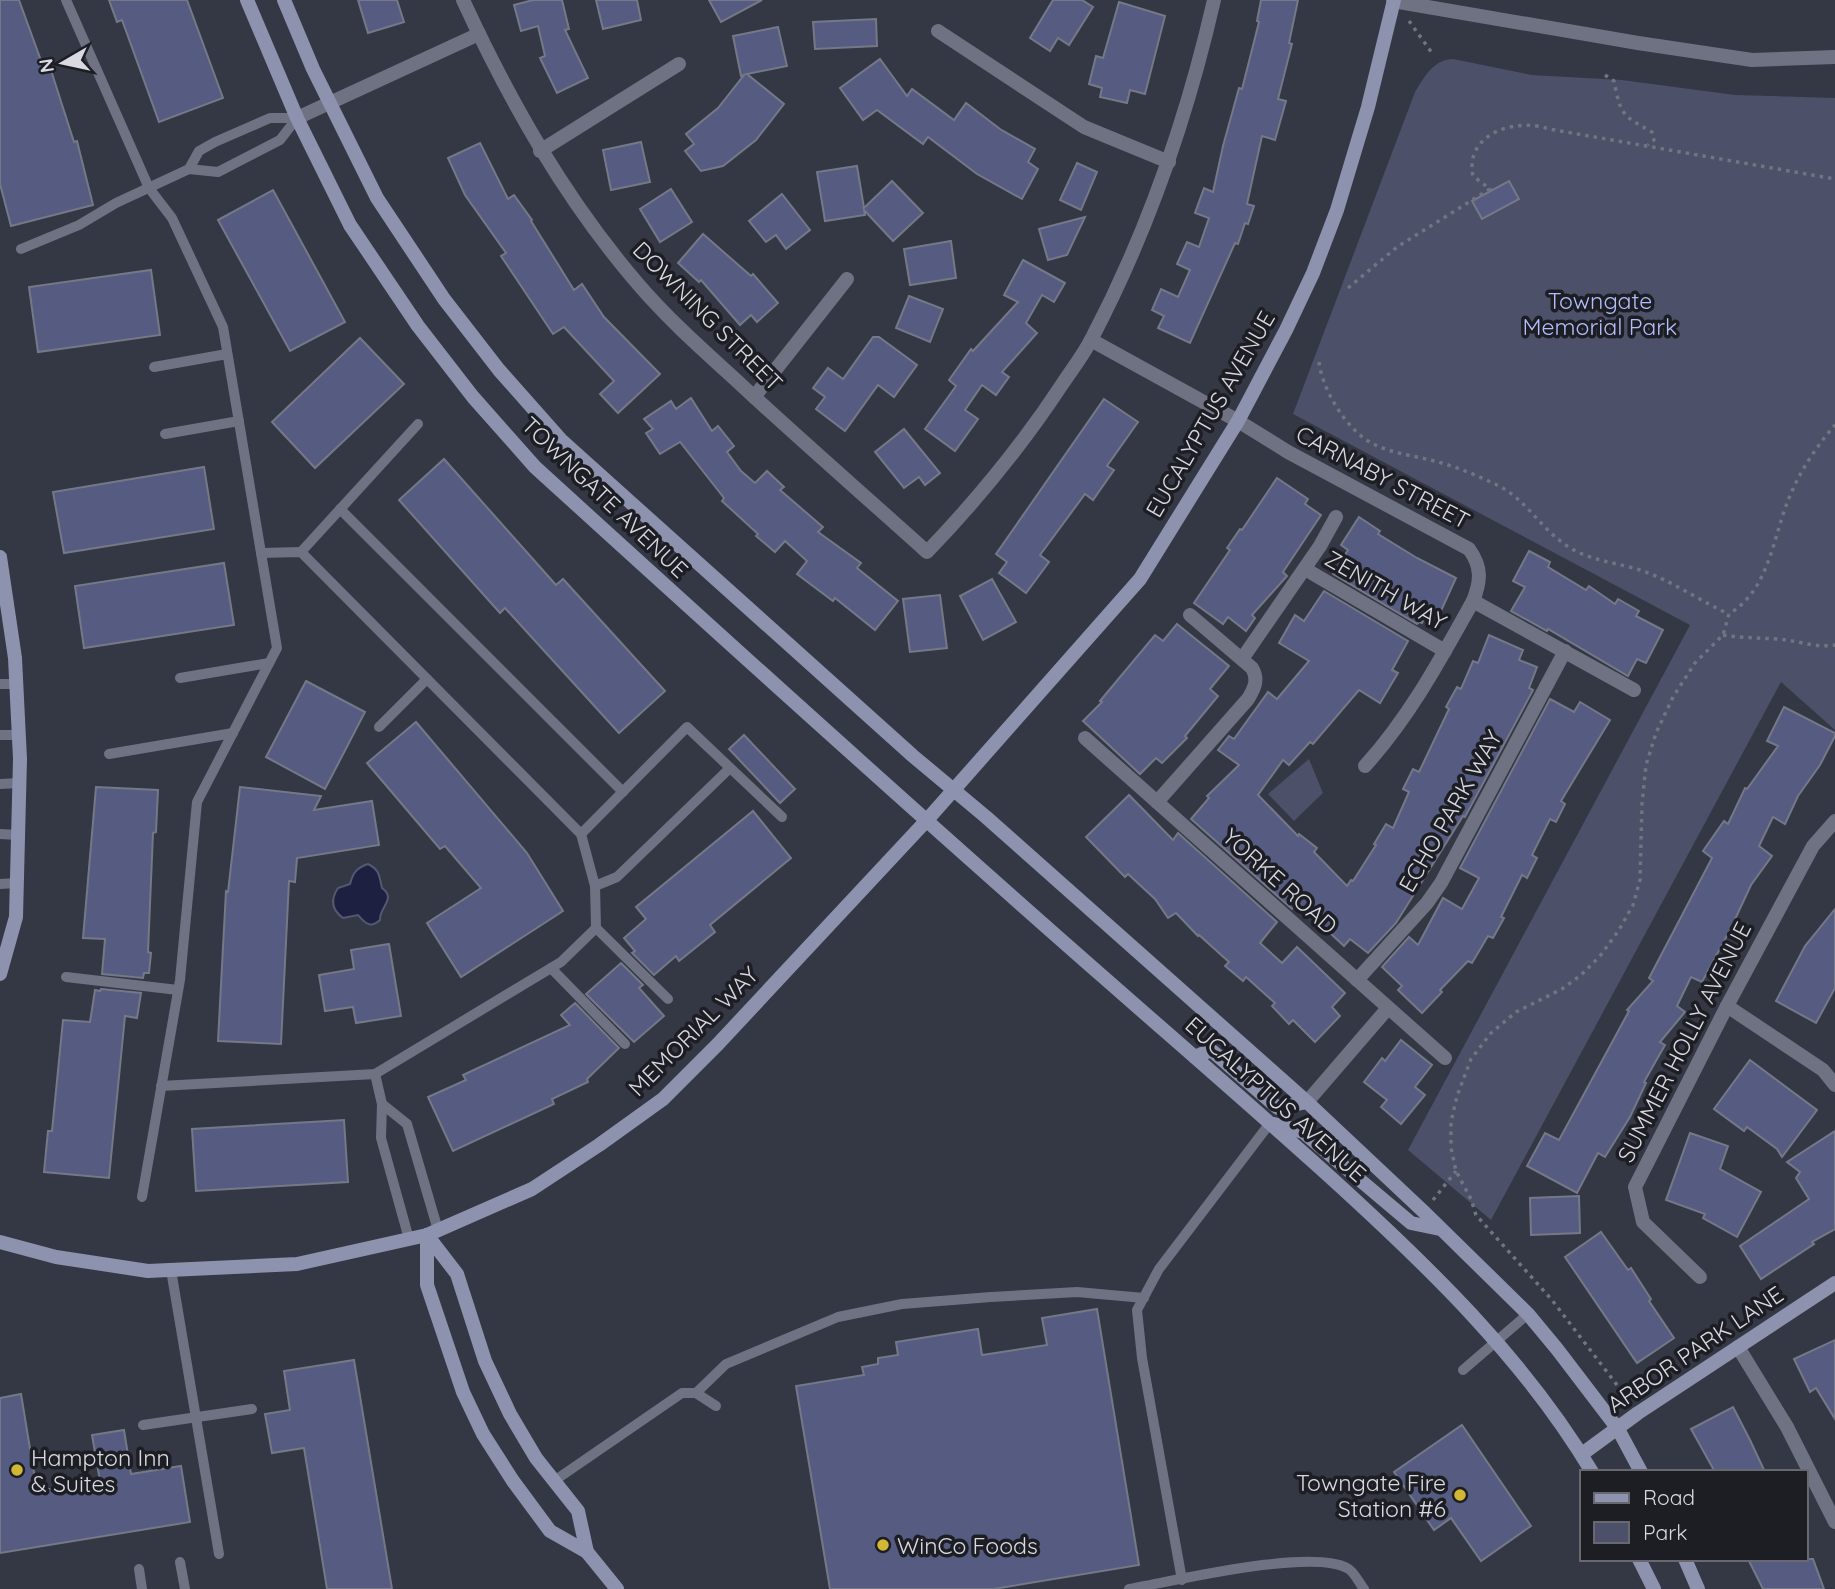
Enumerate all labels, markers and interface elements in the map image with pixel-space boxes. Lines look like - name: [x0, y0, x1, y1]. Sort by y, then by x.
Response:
- north arrow: [28, 28, 98, 98]
- text: N: [33, 57, 59, 74]
- street label: DOWNING STREET: [627, 235, 789, 397]
- park label: Towngate Memorial Park: [1523, 286, 1677, 341]
- street label: EUCALYPTUS AVENUE: [1139, 306, 1281, 522]
- street label: TOWNGATE AVENUE: [516, 410, 694, 584]
- street label: CARNABY STREET: [1291, 419, 1475, 535]
- street label: ZENITH WAY: [1320, 544, 1452, 637]
- street label: ECHO PARK WAY: [1392, 725, 1508, 897]
- street label: YORKE ROAD: [1217, 822, 1343, 940]
- street label: SUMMER HOLLY AVENUE: [1611, 917, 1757, 1167]
- street label: MEMORIAL WAY: [622, 960, 764, 1102]
- street label: EUCALYPTUS AVENUE: [1180, 1010, 1372, 1188]
- street label: ARBOR PARK LANE: [1601, 1279, 1789, 1419]
- place label: Hampton Inn & Suites: [31, 1443, 170, 1498]
- marker: Hampton Inn & Suites: [9, 1462, 25, 1478]
- place label: Towngate Fire Station #6: [1296, 1468, 1446, 1523]
- legend: [1580, 1470, 1807, 1561]
- text: Road: [1643, 1484, 1695, 1510]
- marker: Towngate Fire Station #6: [1452, 1487, 1468, 1503]
- text: Park: [1643, 1519, 1687, 1545]
- place label: WinCo Foods: [897, 1531, 1038, 1560]
- marker: WinCo Foods: [875, 1537, 891, 1553]

